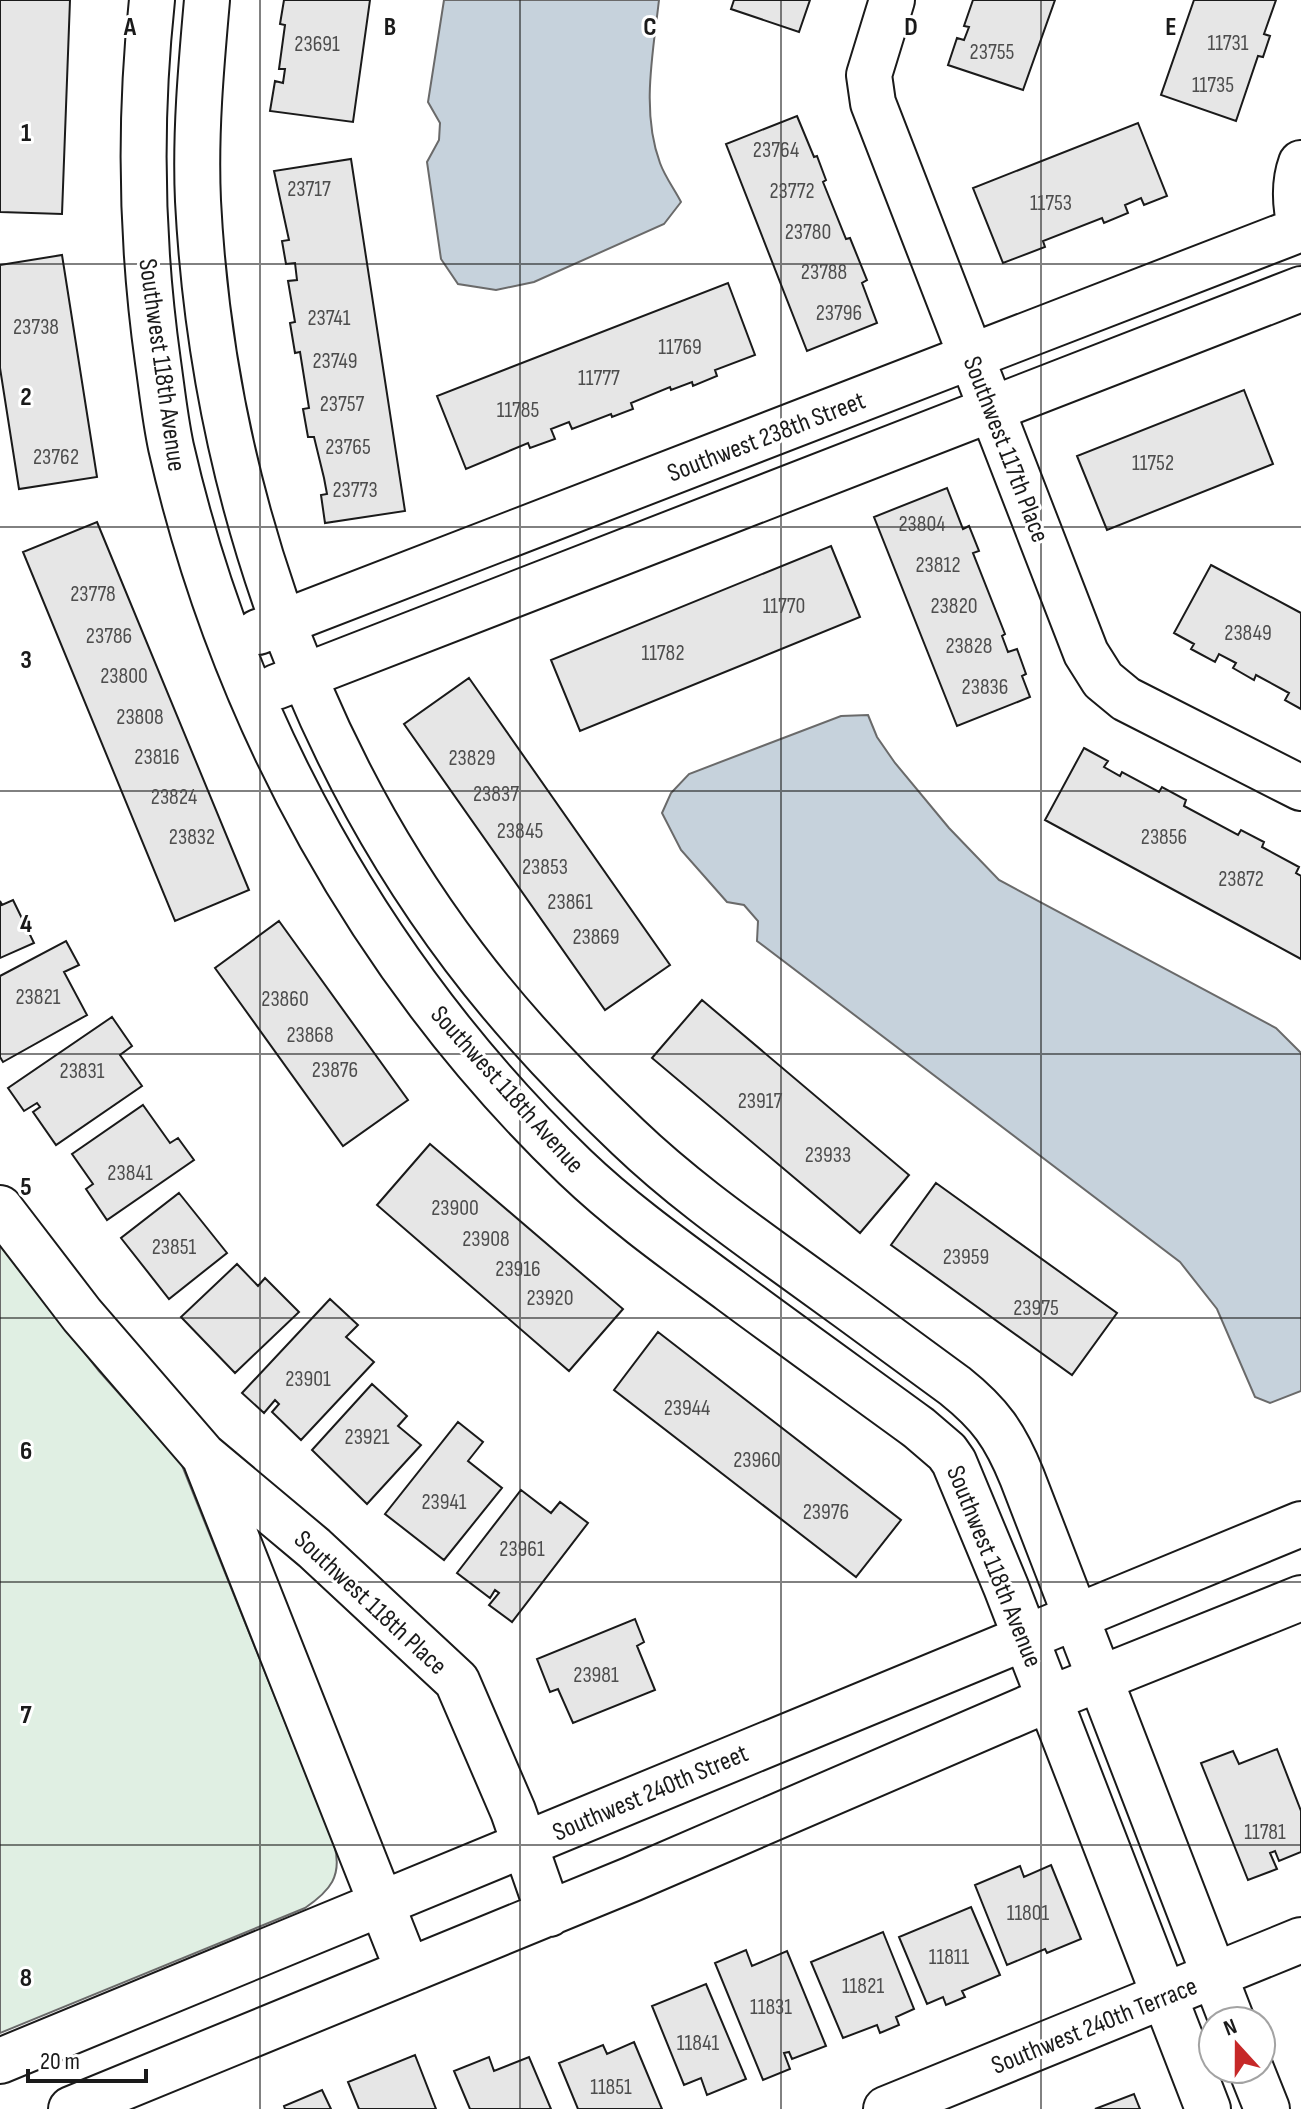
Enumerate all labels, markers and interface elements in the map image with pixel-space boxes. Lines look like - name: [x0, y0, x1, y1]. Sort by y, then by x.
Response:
- text: A: [123, 12, 137, 43]
- text: B: [384, 12, 396, 43]
- text: C: [643, 12, 657, 43]
- text: D: [904, 12, 918, 43]
- text: E: [1165, 12, 1177, 43]
- house number: 11731: [1207, 30, 1249, 57]
- house number: 23691: [294, 31, 340, 58]
- house number: 23755: [970, 39, 1015, 66]
- house number: 11735: [1192, 72, 1234, 99]
- text: 1: [21, 118, 31, 149]
- house number: 23764: [753, 137, 799, 164]
- house number: 23717: [287, 176, 331, 203]
- house number: 23772: [769, 178, 815, 205]
- house number: 11753: [1030, 190, 1072, 217]
- house number: 23780: [785, 219, 831, 246]
- street label: Southwest 118th Avenue: [131, 257, 192, 474]
- house number: 23788: [801, 259, 847, 286]
- house number: 23796: [816, 300, 862, 327]
- house number: 23741: [308, 305, 351, 332]
- house number: 23738: [13, 314, 59, 341]
- house number: 11769: [658, 334, 702, 361]
- house number: 23749: [313, 348, 357, 375]
- street label: Southwest 117th Place: [956, 352, 1055, 547]
- house number: 11777: [578, 365, 620, 392]
- text: 2: [20, 382, 32, 413]
- street label: Southwest 238th Street: [663, 385, 870, 489]
- house number: 23757: [320, 391, 365, 418]
- house number: 11785: [497, 397, 539, 424]
- house number: 23765: [325, 434, 371, 461]
- house number: 23762: [33, 444, 79, 471]
- house number: 11752: [1132, 450, 1174, 477]
- house number: 23773: [332, 477, 378, 504]
- house number: 23804: [899, 511, 945, 538]
- house number: 23812: [916, 552, 960, 579]
- house number: 23778: [70, 581, 116, 608]
- house number: 11770: [763, 593, 805, 620]
- house number: 23820: [930, 593, 978, 620]
- house number: 23849: [1224, 620, 1272, 647]
- house number: 23786: [86, 623, 132, 650]
- house number: 23828: [946, 633, 992, 660]
- house number: 11782: [641, 640, 685, 667]
- text: 3: [20, 645, 32, 676]
- house number: 23800: [100, 663, 148, 690]
- house number: 23836: [962, 674, 1008, 701]
- house number: 23808: [116, 704, 164, 731]
- house number: 23816: [134, 744, 180, 771]
- house number: 23829: [448, 745, 496, 772]
- house number: 23837: [473, 781, 519, 808]
- house number: 23824: [151, 784, 197, 811]
- house number: 23845: [497, 818, 543, 845]
- house number: 23832: [169, 824, 215, 851]
- house number: 23856: [1141, 824, 1187, 851]
- house number: 23853: [522, 854, 568, 881]
- house number: 23872: [1218, 866, 1264, 893]
- house number: 23861: [547, 889, 593, 916]
- text: 4: [20, 909, 32, 940]
- house number: 23869: [572, 924, 620, 951]
- house number: 23821: [15, 984, 61, 1011]
- house number: 23860: [261, 986, 309, 1013]
- street label: Southwest 118th Avenue: [424, 1000, 590, 1180]
- house number: 23868: [286, 1022, 334, 1049]
- house number: 23876: [312, 1057, 358, 1084]
- house number: 23831: [60, 1058, 105, 1085]
- house number: 23917: [738, 1088, 782, 1115]
- house number: 23933: [805, 1142, 851, 1169]
- house number: 23841: [107, 1160, 153, 1187]
- text: 5: [20, 1172, 32, 1203]
- house number: 23900: [431, 1195, 479, 1222]
- house number: 23908: [462, 1226, 510, 1253]
- house number: 23851: [152, 1234, 197, 1261]
- house number: 23959: [943, 1244, 989, 1271]
- house number: 23916: [495, 1256, 541, 1283]
- house number: 23920: [527, 1285, 573, 1312]
- house number: 23975: [1013, 1295, 1059, 1322]
- house number: 23901: [285, 1366, 331, 1393]
- house number: 23944: [664, 1395, 710, 1422]
- house number: 23921: [345, 1424, 390, 1451]
- text: 6: [20, 1436, 32, 1467]
- house number: 23960: [733, 1447, 781, 1474]
- street label: Southwest 118th Avenue: [939, 1461, 1048, 1672]
- house number: 23941: [421, 1489, 467, 1516]
- house number: 23976: [803, 1499, 849, 1526]
- street label: Southwest 118th Place: [287, 1524, 453, 1682]
- house number: 23961: [499, 1536, 545, 1563]
- house number: 23981: [573, 1662, 619, 1689]
- text: 7: [20, 1700, 32, 1731]
- street label: Southwest 240th Street: [548, 1738, 753, 1849]
- house number: 11781: [1244, 1819, 1286, 1846]
- house number: 11801: [1007, 1900, 1050, 1927]
- house number: 11811: [929, 1944, 970, 1971]
- text: 8: [20, 1963, 32, 1994]
- street label: Southwest 240th Terrace: [987, 1971, 1202, 2082]
- house number: 11821: [842, 1973, 884, 2000]
- house number: 11831: [750, 1994, 792, 2021]
- north arrow: [1197, 2005, 1277, 2085]
- text: N: [1220, 2013, 1241, 2042]
- house number: 11841: [677, 2030, 720, 2057]
- scale bar: [28, 2033, 146, 2083]
- text: 20 m: [40, 2047, 80, 2076]
- house number: 11851: [590, 2074, 632, 2101]

